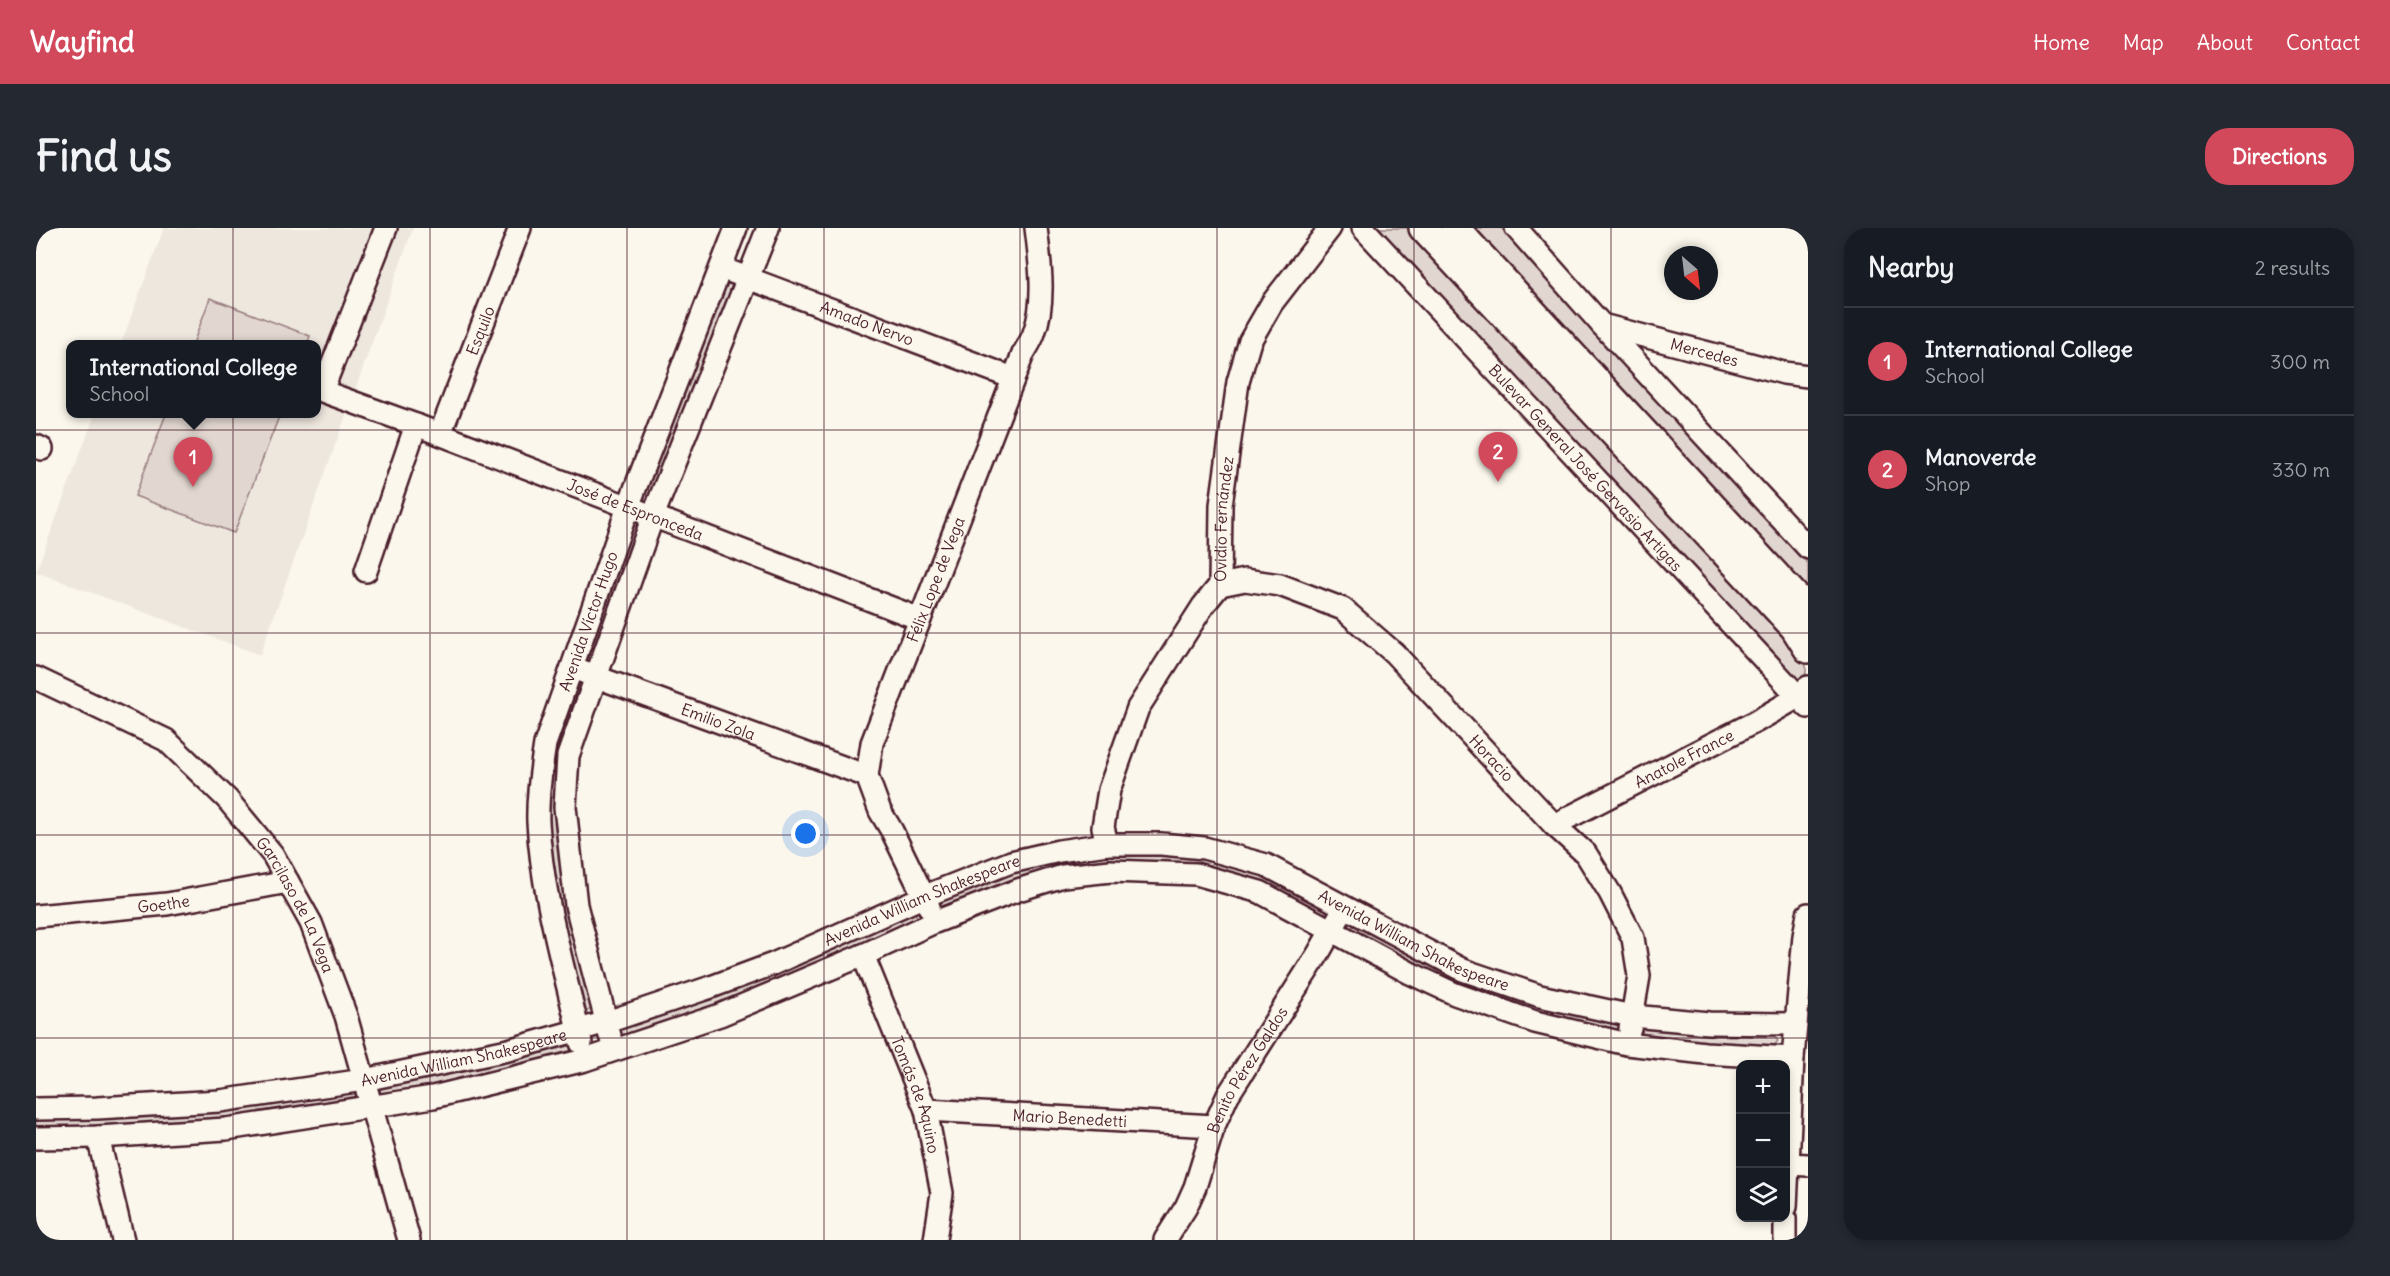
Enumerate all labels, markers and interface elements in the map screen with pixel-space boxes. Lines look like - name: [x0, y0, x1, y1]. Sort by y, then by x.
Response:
- text: Wayfind: [30, 24, 134, 60]
- text: Home: [2033, 29, 2090, 56]
- text: Map: [2123, 29, 2164, 56]
- text: About: [2197, 29, 2253, 56]
- text: Contact: [2286, 29, 2360, 56]
- button: Directions: [2205, 128, 2354, 185]
- text: Find us: [36, 130, 172, 182]
- north arrow: [1664, 246, 1718, 300]
- text: Nearby: [1868, 251, 1954, 284]
- text: 2 results: [2255, 255, 2330, 280]
- street label: Amado Nervo: [817, 296, 917, 350]
- street label: Esquilo: [462, 303, 499, 358]
- street label: Mercedes: [1668, 333, 1741, 371]
- text: International College: [1925, 335, 2133, 363]
- popup: [66, 340, 321, 418]
- text: 1: [1884, 349, 1891, 374]
- text: 300 m: [2270, 349, 2330, 374]
- text: International College: [90, 353, 297, 381]
- street label: Bulevar General José Gervasio Artigas: [1484, 360, 1687, 575]
- text: School: [1925, 363, 1985, 388]
- text: School: [90, 381, 149, 406]
- pin: 2: [1478, 432, 1518, 482]
- pin: 1: [174, 438, 212, 487]
- text: Manoverde: [1925, 443, 2036, 471]
- street label: Ovidio Fernández: [1210, 455, 1238, 582]
- text: 2: [1882, 457, 1893, 482]
- text: 330 m: [2272, 457, 2330, 482]
- text: Shop: [1925, 471, 1970, 496]
- street label: José de Espronceda: [564, 474, 706, 545]
- street label: Félix Lope de Vega: [902, 514, 969, 645]
- street label: Avenida Víctor Hugo: [554, 549, 622, 694]
- street label: Emilio Zola: [678, 699, 758, 744]
- street label: Anatole France: [1631, 725, 1737, 792]
- street label: Horacio: [1465, 730, 1518, 786]
- your location: [791, 819, 820, 848]
- street label: Garcilaso de La Vega: [252, 833, 339, 975]
- street label: Avenida William Shakespeare: [821, 850, 1022, 950]
- street label: Avenida William Shakespeare: [1315, 885, 1512, 995]
- street label: Goethe: [136, 890, 191, 917]
- street label: Benito Pérez Galdos: [1202, 1003, 1292, 1136]
- street label: Avenida William Shakespeare: [359, 1024, 569, 1090]
- street label: Tomás de Aquino: [887, 1033, 944, 1155]
- map controls: [1736, 1060, 1790, 1222]
- button: +: [1736, 1060, 1790, 1114]
- street label: Mario Benedetti: [1012, 1105, 1127, 1131]
- button: −: [1736, 1114, 1790, 1168]
- button: layers: [1736, 1168, 1790, 1222]

